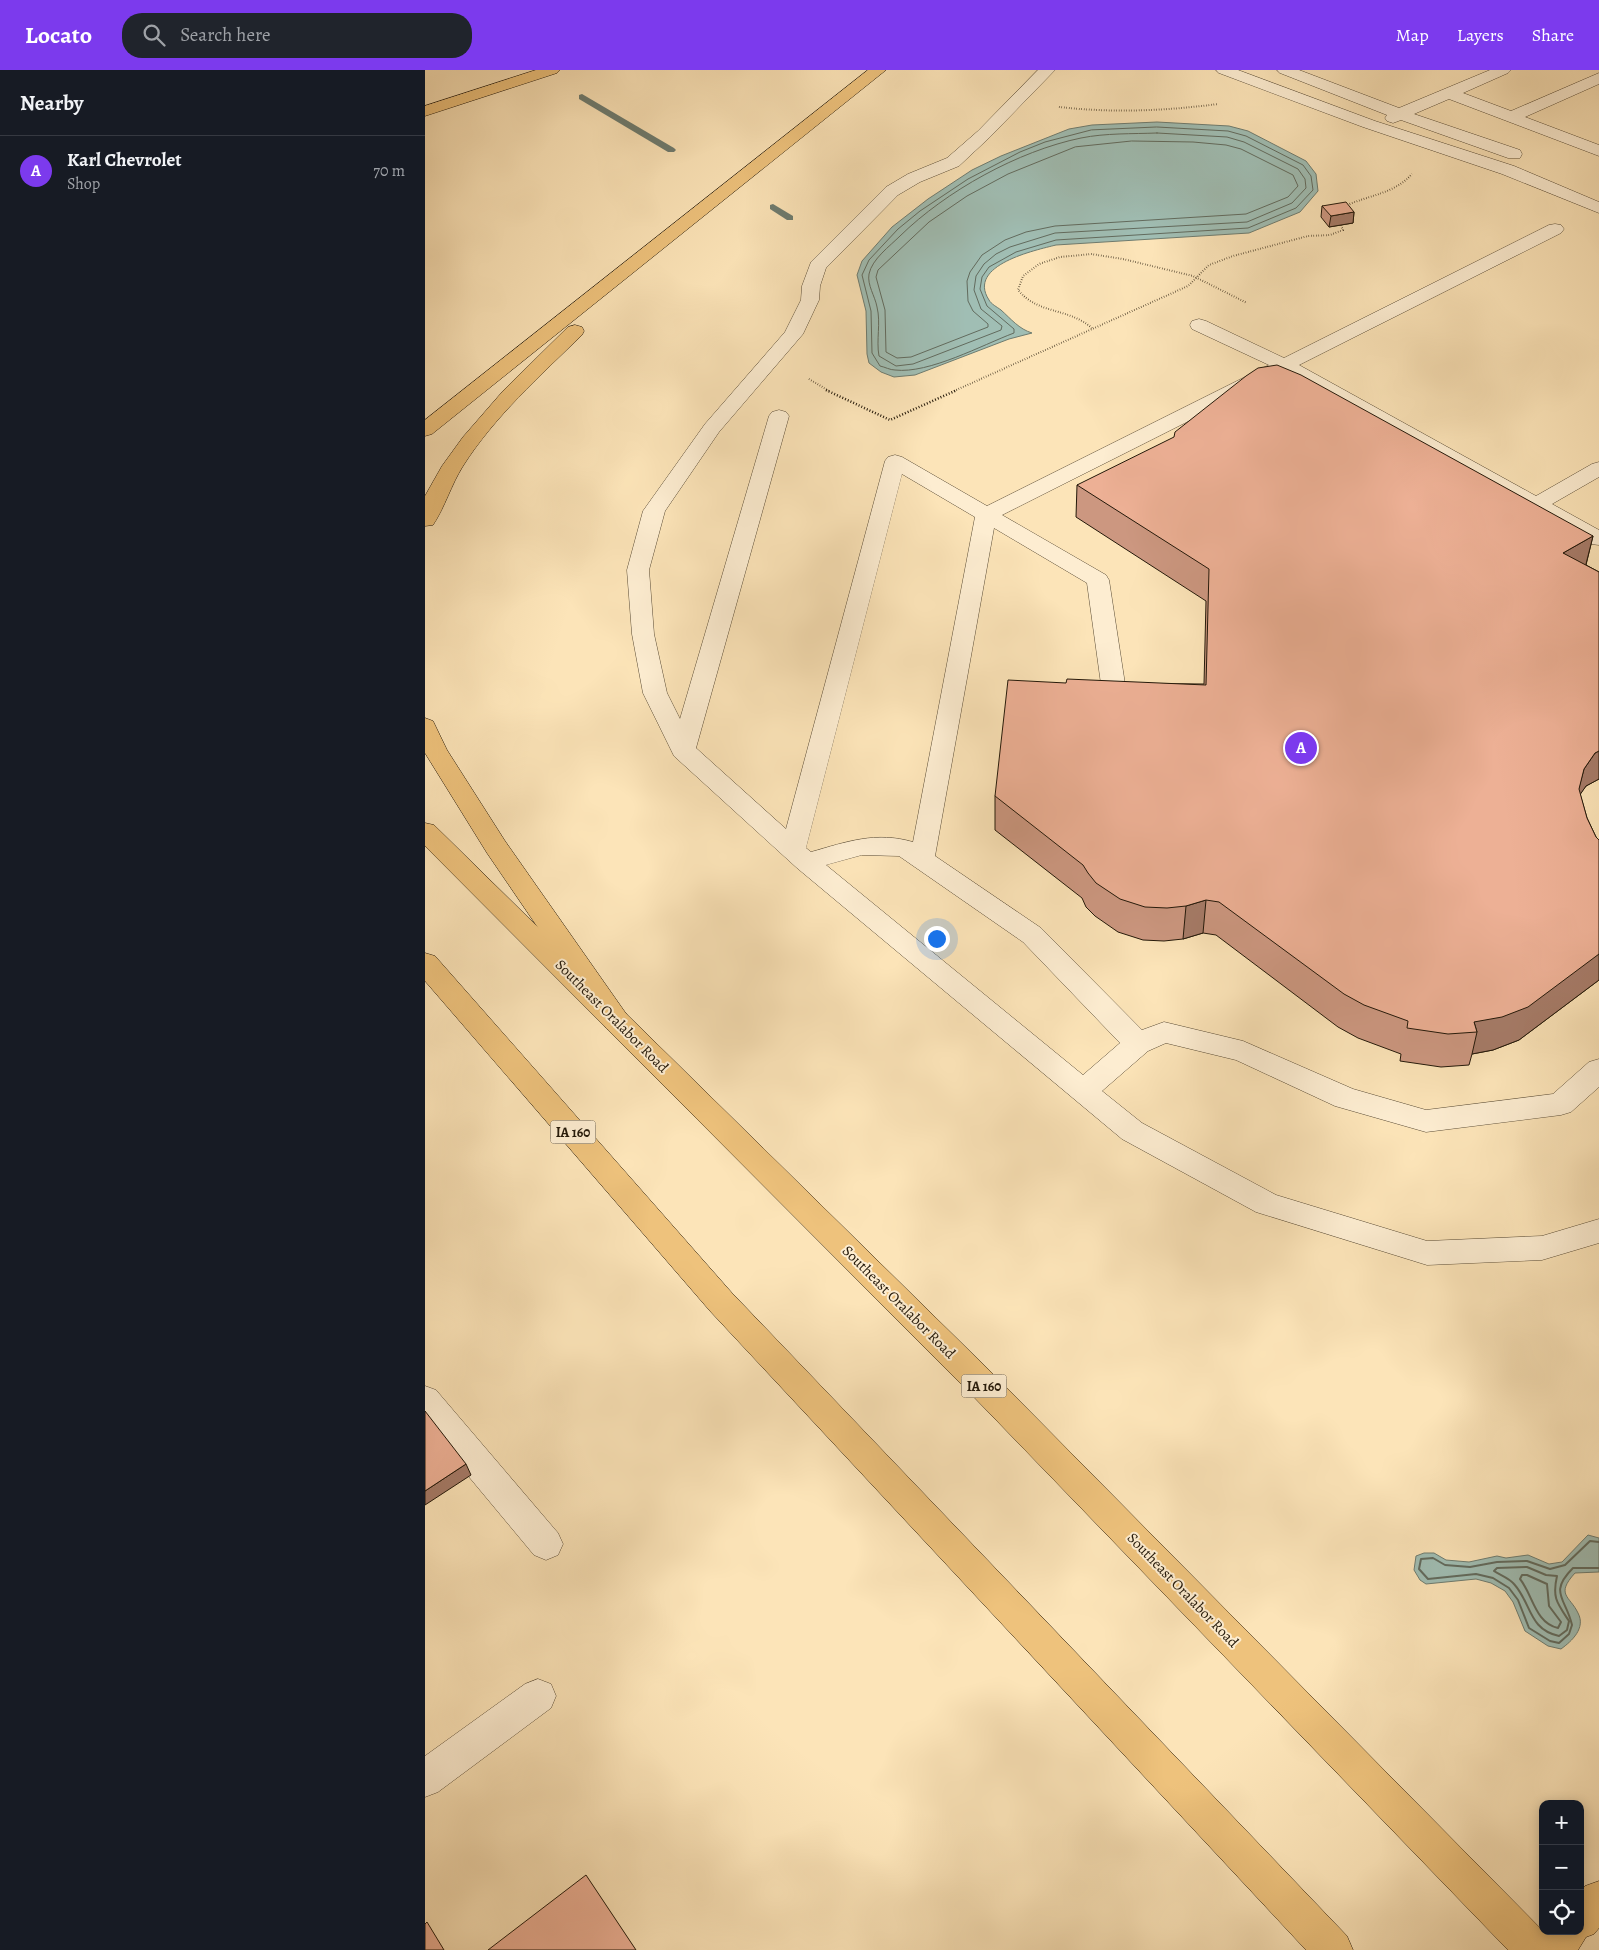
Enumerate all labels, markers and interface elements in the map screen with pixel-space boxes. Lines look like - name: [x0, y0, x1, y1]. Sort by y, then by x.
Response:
- search box: [122, 13, 472, 58]
- text: Locato: [25, 19, 92, 51]
- icon: search: [140, 21, 168, 49]
- text: Search here: [180, 22, 271, 48]
- text: Map: [1396, 23, 1429, 47]
- text: Layers: [1457, 23, 1504, 47]
- text: Share: [1532, 23, 1574, 47]
- text: Nearby: [20, 89, 83, 117]
- text: Karl Chevrolet: [67, 147, 182, 173]
- text: A: [31, 160, 41, 182]
- text: 70 m: [373, 160, 405, 182]
- text: Shop: [67, 173, 100, 195]
- pin: A: [1285, 729, 1317, 767]
- your location: [924, 926, 950, 952]
- street label: Southeast Oralabor Road: [551, 955, 674, 1078]
- road number: IA 160: [551, 1120, 595, 1144]
- street label: Southeast Oralabor Road: [838, 1241, 961, 1364]
- road number: IA 160: [961, 1374, 1007, 1398]
- street label: Southeast Oralabor Road: [1123, 1528, 1244, 1652]
- map controls: [1539, 1800, 1584, 1935]
- button: +: [1539, 1800, 1584, 1845]
- button: −: [1539, 1845, 1584, 1890]
- button: locate: [1539, 1890, 1584, 1935]

